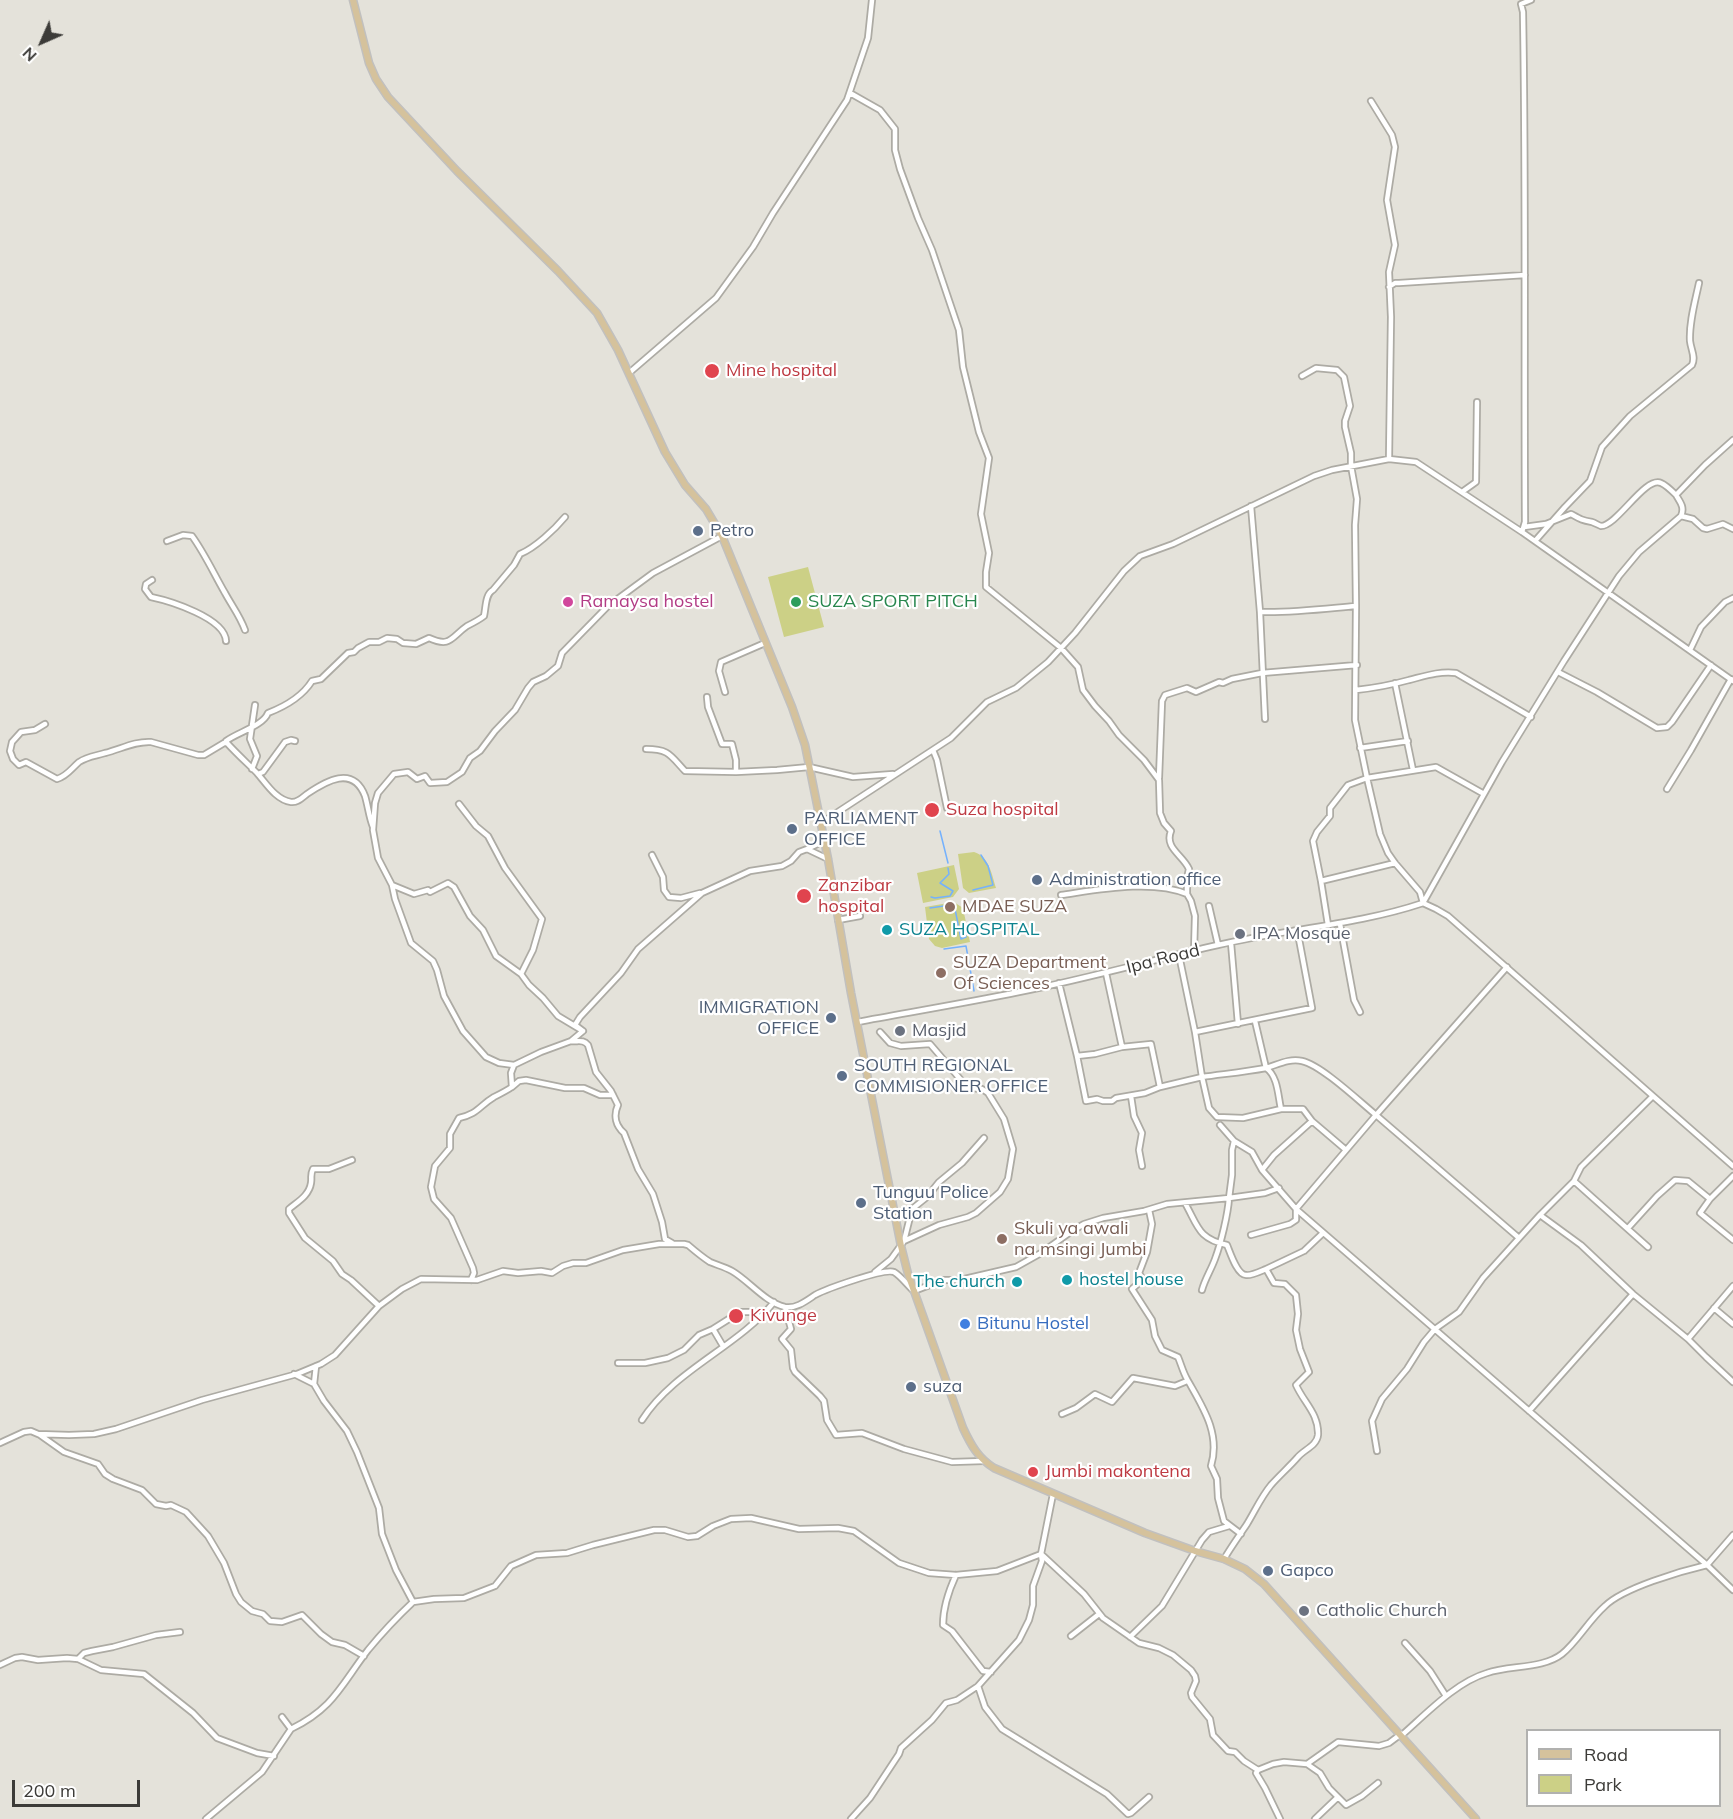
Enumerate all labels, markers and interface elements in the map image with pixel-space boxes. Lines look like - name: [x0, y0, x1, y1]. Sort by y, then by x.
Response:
- north arrow: [12, 12, 72, 72]
- text: N: [18, 43, 41, 66]
- place label: Mine hospital: [726, 360, 837, 382]
- marker: Mine hospital: [703, 362, 721, 380]
- place label: Petro: [710, 520, 754, 542]
- marker: Petro: [691, 524, 705, 538]
- place label: Ramaysa hostel: [580, 591, 713, 613]
- place label: SUZA SPORT PITCH: [808, 591, 978, 613]
- marker: Ramaysa hostel: [561, 595, 575, 609]
- marker: SUZA SPORT PITCH: [789, 595, 803, 609]
- place label: Suza hospital: [946, 799, 1059, 821]
- marker: Suza hospital: [923, 801, 941, 819]
- place label: PARLIAMENT OFFICE: [804, 808, 918, 850]
- marker: PARLIAMENT OFFICE: [785, 822, 799, 836]
- place label: Administration office: [1049, 869, 1221, 891]
- marker: Administration office: [1030, 873, 1044, 887]
- place label: Zanzibar hospital: [818, 875, 892, 918]
- marker: Zanzibar hospital: [795, 887, 813, 905]
- place label: MDAE SUZA: [962, 896, 1067, 918]
- marker: MDAE SUZA: [943, 900, 957, 914]
- place label: SUZA HOSPITAL: [899, 919, 1040, 941]
- marker: SUZA HOSPITAL: [880, 923, 894, 937]
- place label: IPA Mosque: [1252, 923, 1351, 945]
- marker: IPA Mosque: [1233, 927, 1247, 941]
- street label: Ipa Road: [1124, 939, 1202, 979]
- place label: SUZA Department Of Sciences: [953, 952, 1106, 994]
- marker: SUZA Department Of Sciences: [934, 966, 948, 980]
- place label: IMMIGRATION OFFICE: [699, 997, 819, 1040]
- marker: IMMIGRATION OFFICE: [824, 1011, 838, 1025]
- place label: Masjid: [912, 1020, 967, 1042]
- marker: Masjid: [893, 1024, 907, 1038]
- place label: SOUTH REGIONAL COMMISIONER OFFICE: [854, 1055, 1048, 1098]
- marker: SOUTH REGIONAL COMMISIONER OFFICE: [835, 1069, 849, 1083]
- place label: Tunguu Police Station: [873, 1182, 989, 1224]
- marker: Tunguu Police Station: [854, 1196, 868, 1210]
- place label: Skuli ya awali na msingi Jumbi: [1014, 1218, 1147, 1260]
- marker: Skuli ya awali na msingi Jumbi: [995, 1232, 1009, 1246]
- place label: hostel house: [1079, 1269, 1184, 1291]
- place label: The church: [913, 1271, 1005, 1293]
- marker: hostel house: [1060, 1273, 1074, 1287]
- marker: The church: [1010, 1275, 1024, 1289]
- place label: Kivunge: [750, 1305, 817, 1327]
- marker: Kivunge: [727, 1307, 745, 1325]
- place label: Bitunu Hostel: [977, 1313, 1089, 1335]
- marker: Bitunu Hostel: [958, 1317, 972, 1331]
- place label: suza: [923, 1376, 962, 1398]
- marker: suza: [904, 1380, 918, 1394]
- place label: Jumbi makontena: [1045, 1461, 1191, 1483]
- marker: Jumbi makontena: [1026, 1465, 1040, 1479]
- place label: Gapco: [1280, 1560, 1334, 1582]
- marker: Gapco: [1261, 1564, 1275, 1578]
- place label: Catholic Church: [1316, 1600, 1447, 1622]
- marker: Catholic Church: [1297, 1604, 1311, 1618]
- legend: [1526, 1729, 1721, 1807]
- text: Road: [1584, 1743, 1628, 1766]
- scale bar: [15, 1768, 142, 1806]
- text: Park: [1584, 1773, 1622, 1796]
- text: 200 m: [23, 1779, 76, 1802]

